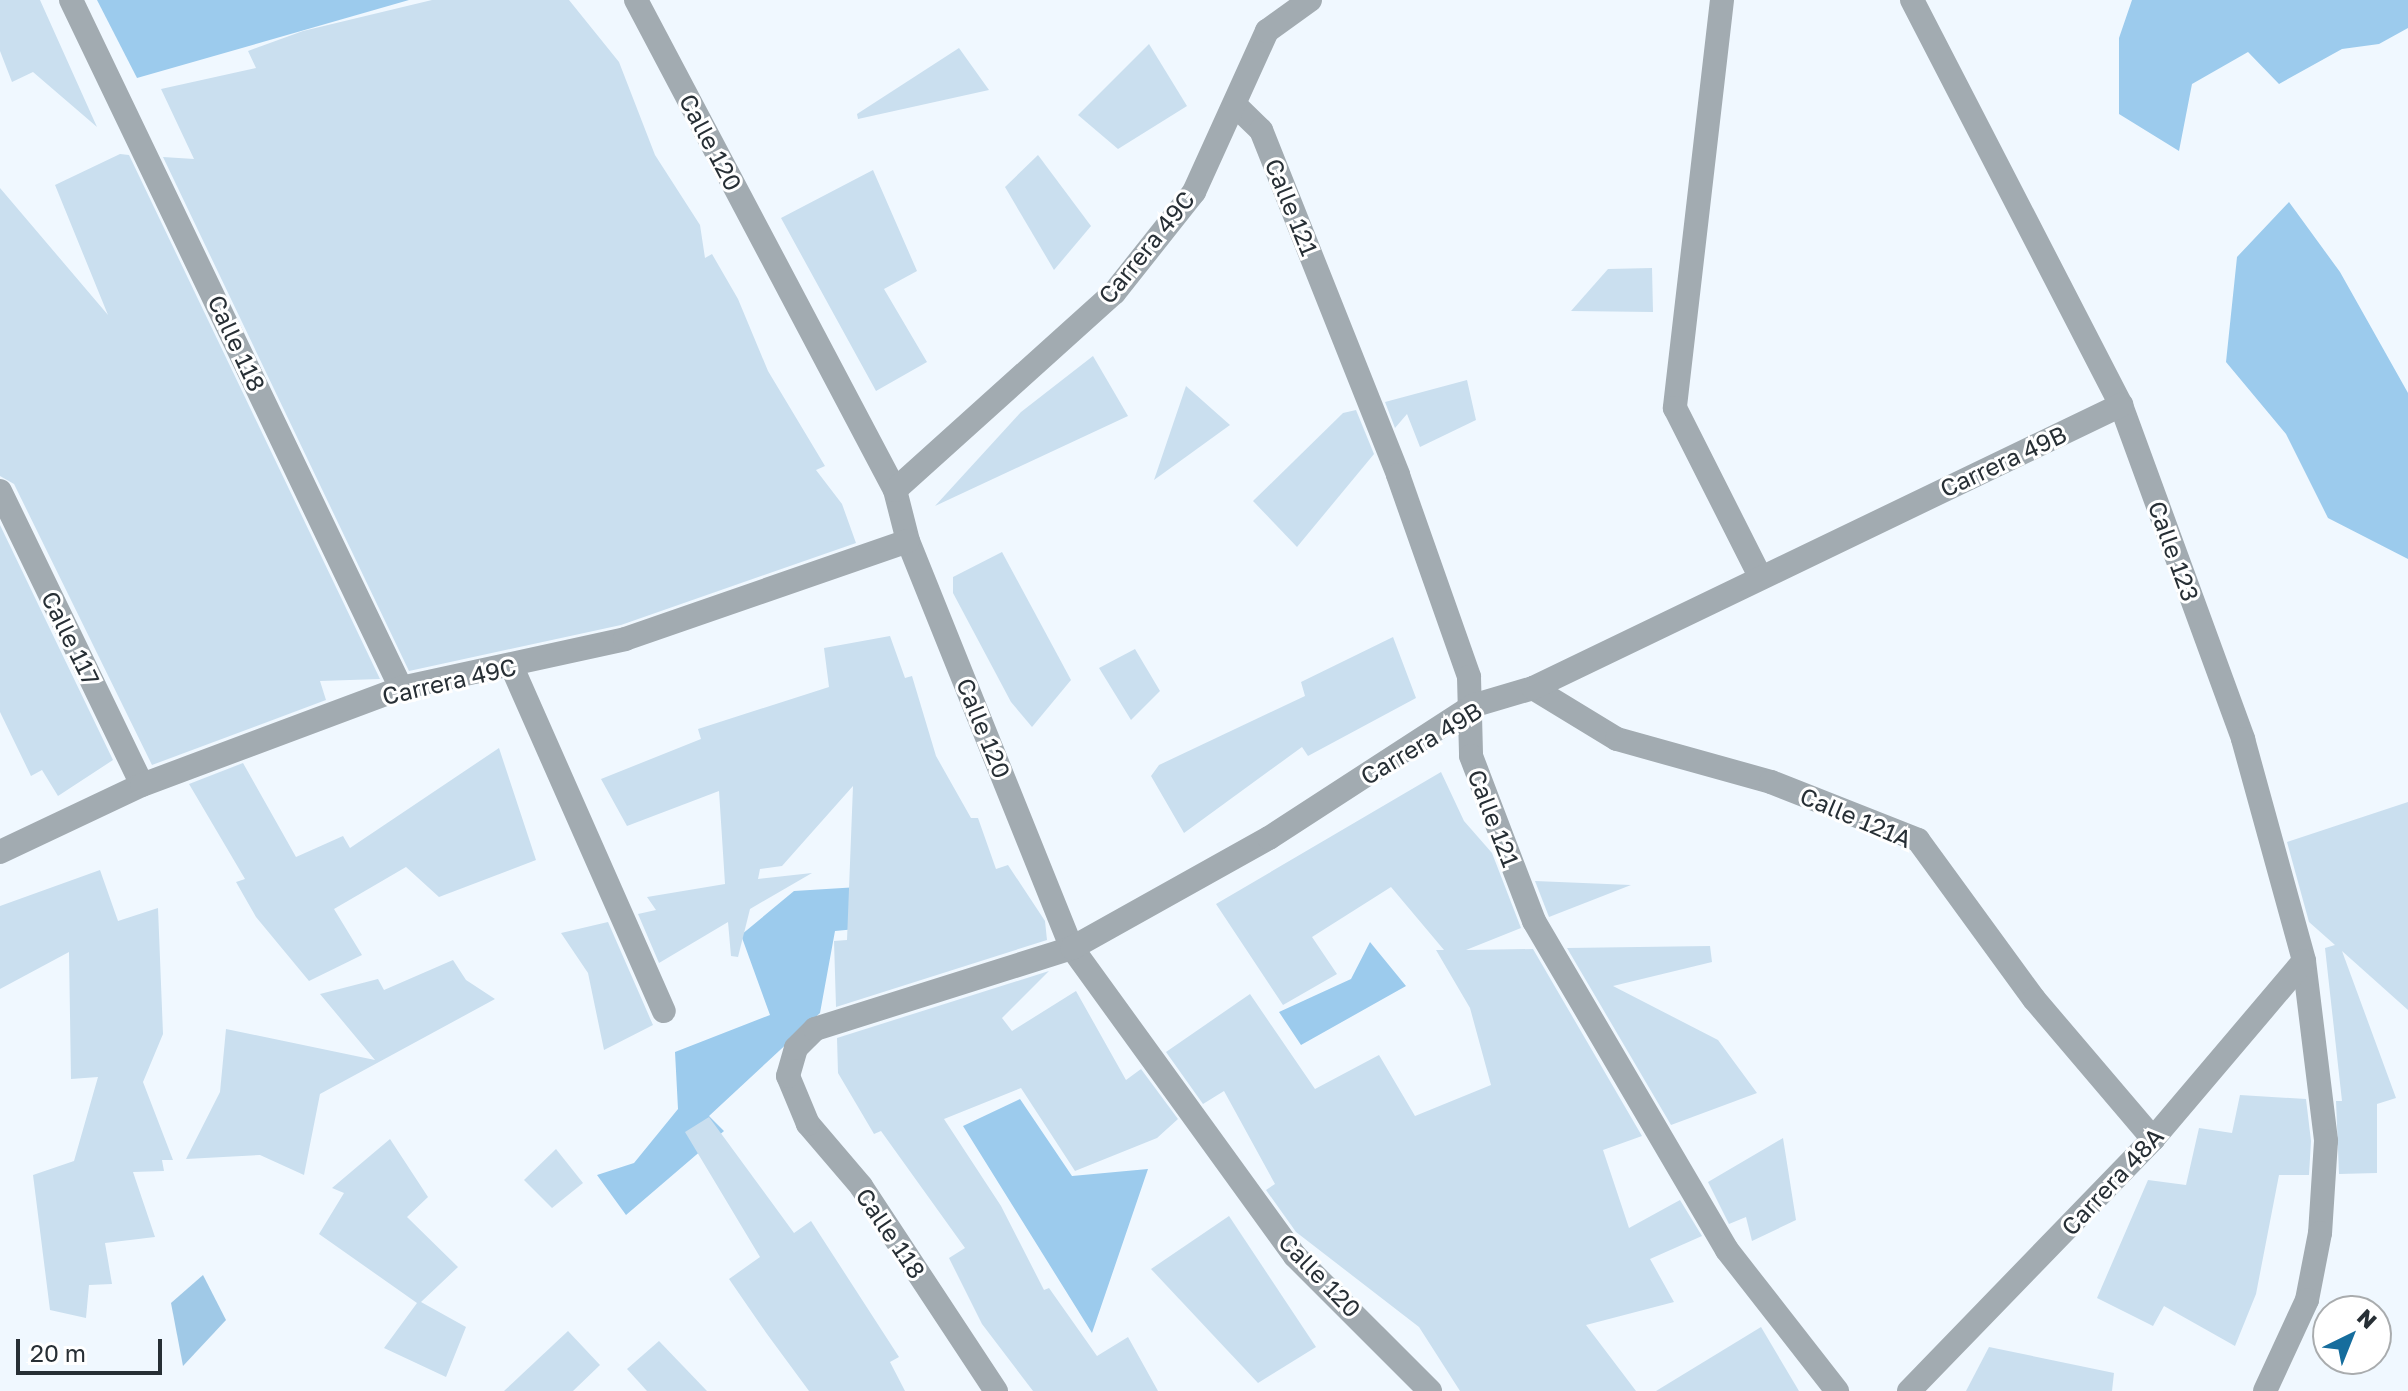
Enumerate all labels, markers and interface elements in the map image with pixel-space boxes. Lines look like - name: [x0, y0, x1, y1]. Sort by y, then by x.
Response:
- street label: Calle 120: [674, 89, 748, 195]
- street label: Calle 121: [1260, 154, 1324, 260]
- street label: Carrera 49C: [1092, 185, 1200, 309]
- street label: Calle 118: [202, 290, 272, 396]
- street label: Carrera 49B: [1935, 419, 2071, 503]
- street label: Calle 123: [2143, 497, 2205, 605]
- street label: Calle 117: [36, 586, 106, 690]
- street label: Carrera 49C: [379, 652, 519, 710]
- street label: Calle 120: [951, 674, 1017, 782]
- street label: Carrera 49B: [1355, 696, 1487, 790]
- street label: Calle 121: [1462, 765, 1526, 871]
- street label: Calle 121A: [1796, 781, 1916, 853]
- street label: Carrera 48A: [2055, 1121, 2169, 1241]
- street label: Calle 118: [850, 1182, 932, 1284]
- street label: Calle 120: [1273, 1227, 1367, 1323]
- north arrow: [2312, 1295, 2392, 1375]
- text: N: [2352, 1303, 2383, 1334]
- scale bar: [20, 1323, 166, 1373]
- text: 20 m: [30, 1338, 86, 1367]

